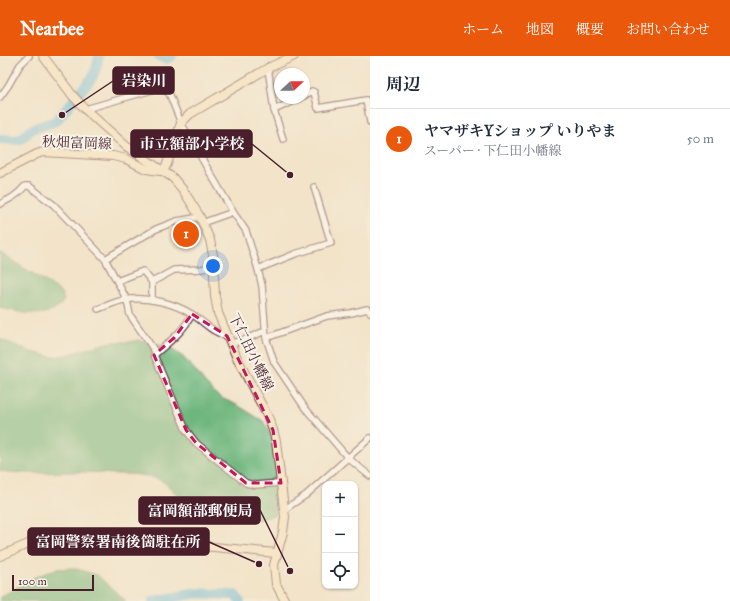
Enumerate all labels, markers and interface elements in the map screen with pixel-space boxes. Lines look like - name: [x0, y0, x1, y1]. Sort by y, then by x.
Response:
- text: Nearbee: [20, 17, 84, 40]
- text: ホーム: [462, 21, 504, 38]
- text: 地図: [526, 21, 554, 38]
- text: 概要: [576, 21, 604, 38]
- text: お問い合わせ: [626, 21, 710, 38]
- callout: 岩染川: [113, 67, 174, 94]
- north arrow: [274, 68, 310, 104]
- text: 岩染川: [121, 72, 167, 90]
- text: 周辺: [386, 74, 420, 95]
- text: ヤマザキYショップ いりやま: [424, 122, 616, 140]
- callout: 市立額部小学校: [131, 130, 252, 157]
- text: 1: [396, 131, 402, 147]
- text: 50 m: [687, 131, 714, 147]
- street label: 秋畑富岡線: [42, 133, 112, 153]
- text: 市立額部小学校: [139, 135, 245, 153]
- text: スーパー · 下仁田小幡線: [424, 143, 561, 159]
- pin: 1: [173, 219, 199, 249]
- your location: [203, 256, 223, 276]
- street label: 下仁田小幡線: [225, 311, 277, 393]
- map controls: [322, 481, 358, 589]
- button: +: [322, 481, 358, 517]
- callout: 富岡額部郵便局: [139, 497, 260, 524]
- text: 富岡額部郵便局: [147, 502, 253, 520]
- button: −: [322, 517, 358, 553]
- callout: 富岡警察署南後箇駐在所: [28, 528, 209, 555]
- text: 富岡警察署南後箇駐在所: [35, 533, 201, 551]
- button: locate: [322, 553, 358, 589]
- scale bar: [12, 573, 94, 592]
- text: 100 m: [18, 575, 47, 588]

